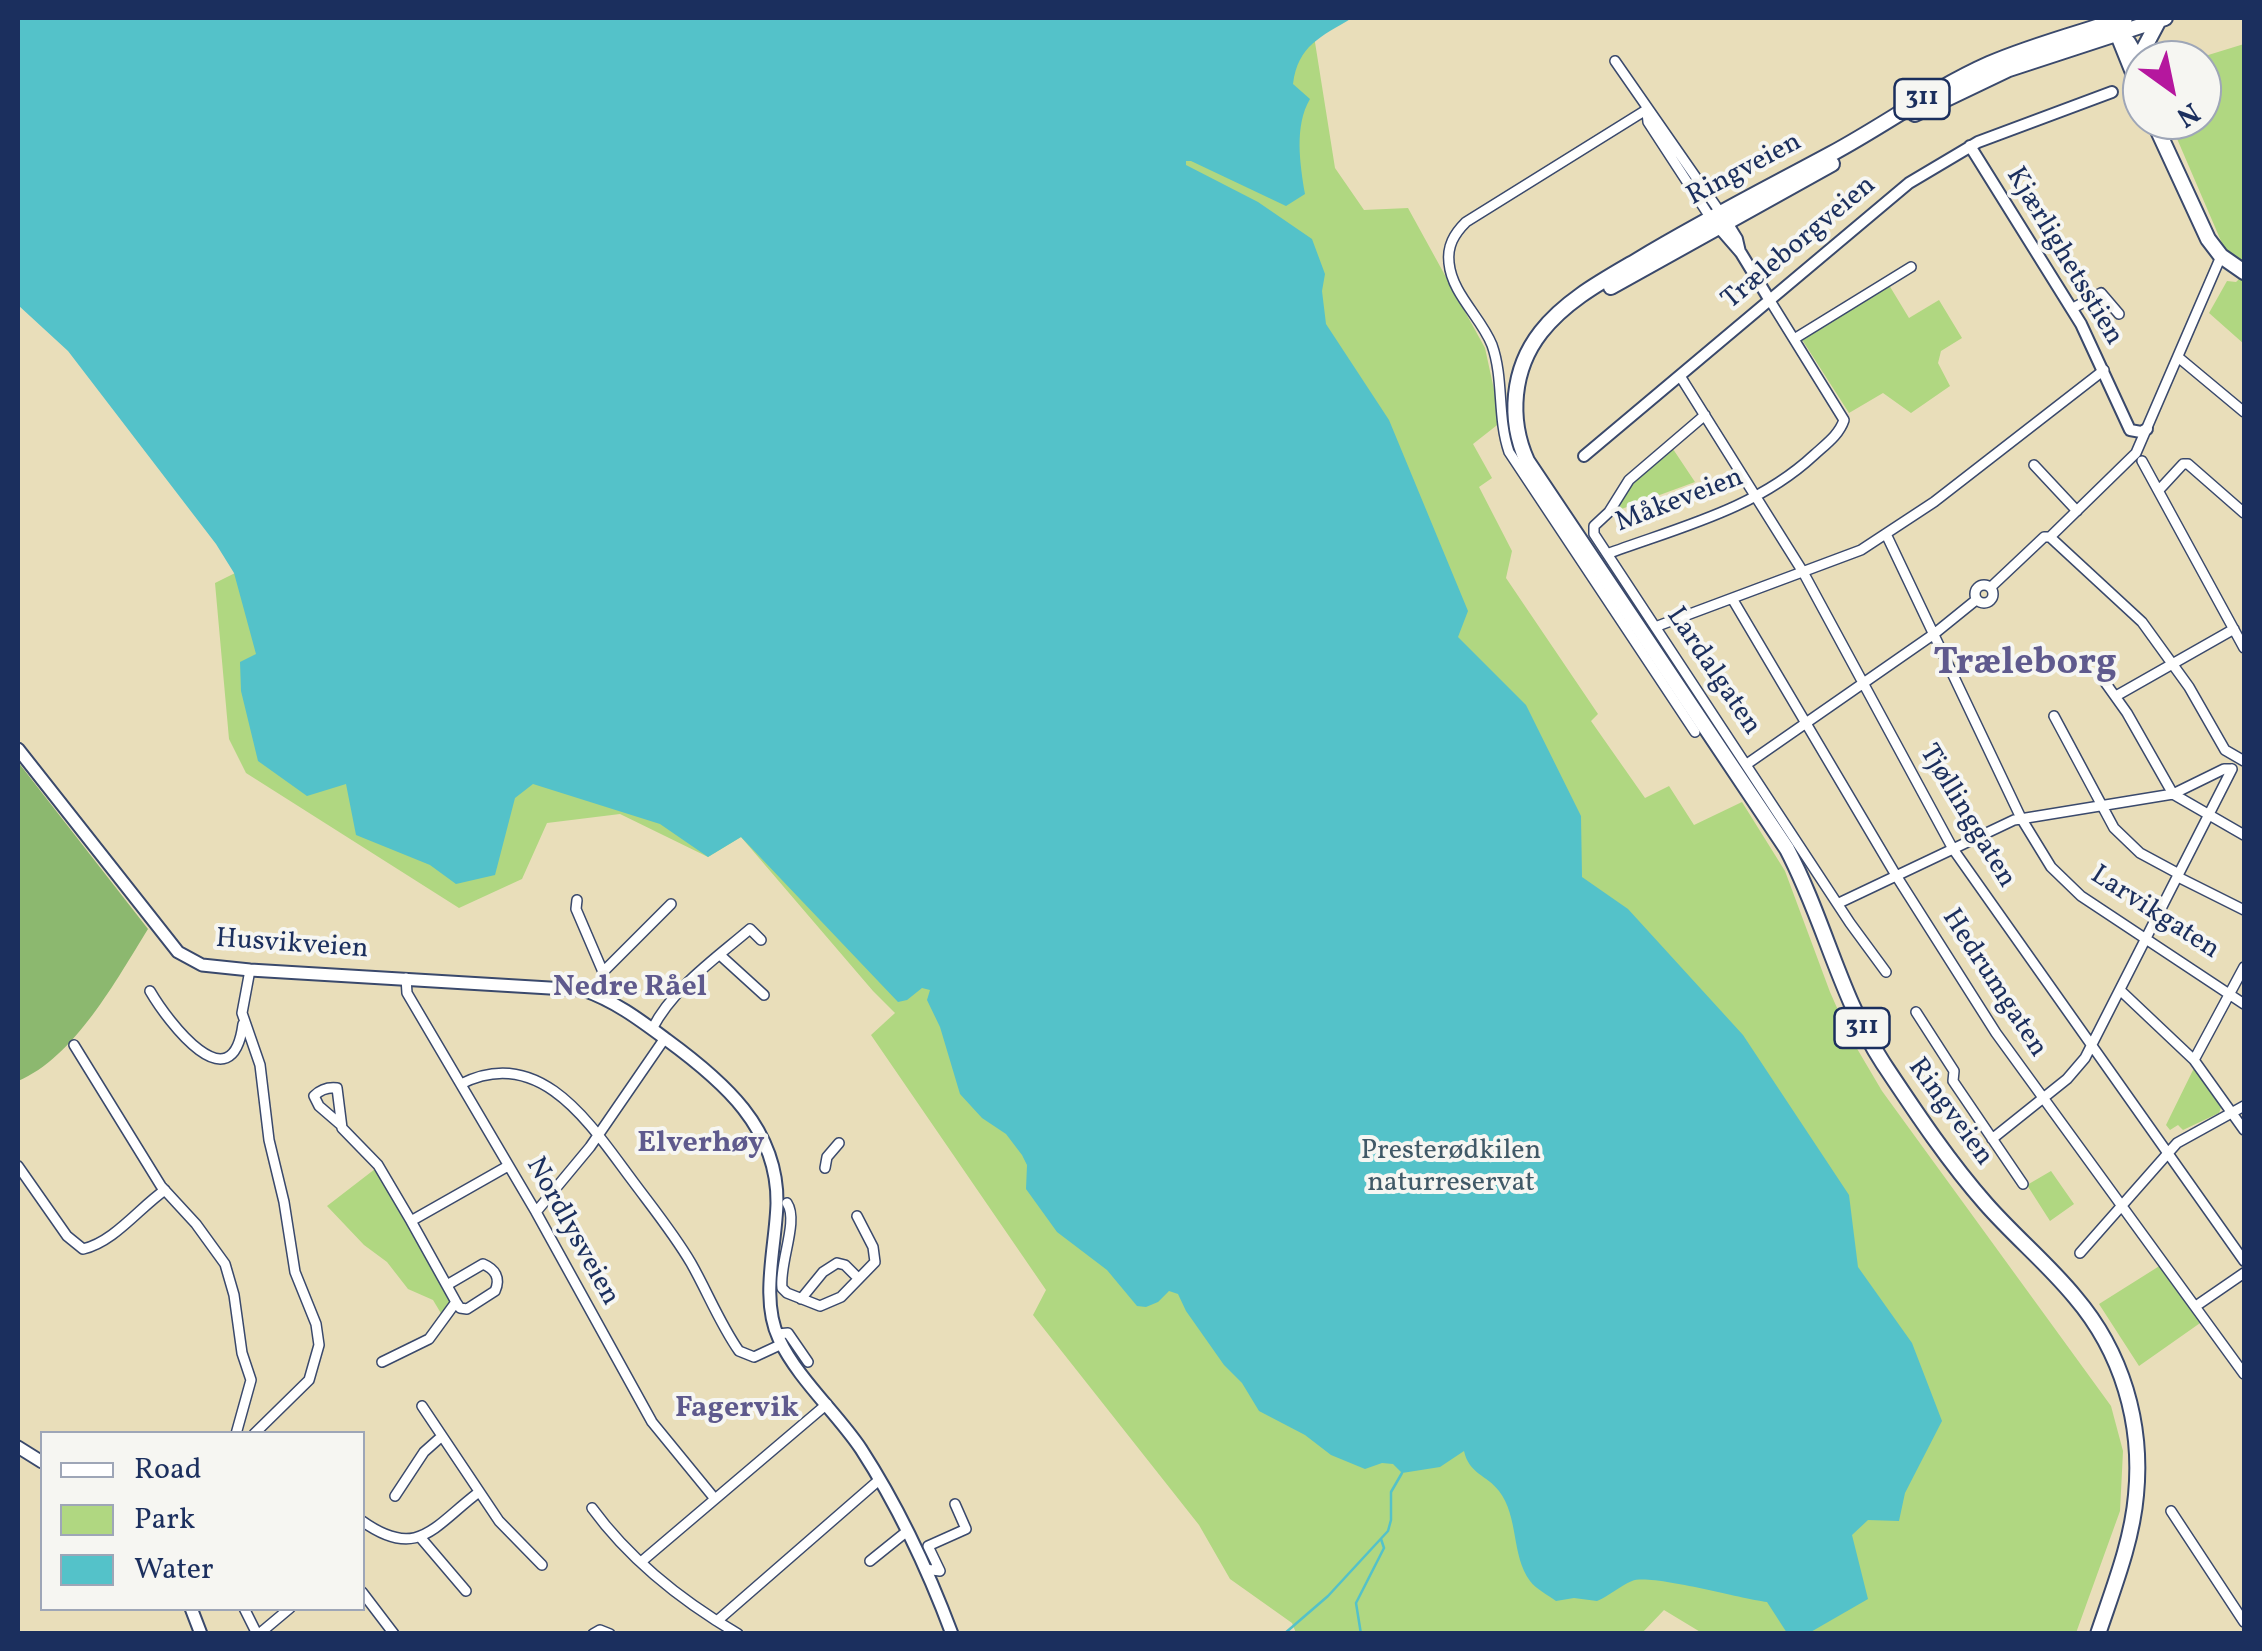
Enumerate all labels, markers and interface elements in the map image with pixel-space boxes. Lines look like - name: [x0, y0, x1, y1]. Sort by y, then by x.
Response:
- north arrow: [2122, 40, 2222, 140]
- road number: 311: [1894, 79, 1950, 119]
- text: N: [2168, 92, 2207, 136]
- street label: Ringveien: [1682, 127, 1808, 215]
- street label: Kjærlighetsstien: [1997, 162, 2129, 352]
- street label: Træleborgveien: [1716, 170, 1884, 318]
- street label: Måkeveien: [1611, 462, 1749, 542]
- street label: Lardalgaten: [1657, 602, 1767, 742]
- district label: Træleborg: [1933, 643, 2117, 689]
- street label: Tjøllinggaten: [1910, 739, 2022, 895]
- street label: Larvikgaten: [2083, 860, 2225, 968]
- street label: Hedrumgaten: [1933, 904, 2053, 1064]
- street label: Husvikveien: [215, 924, 369, 968]
- district label: Nedre Råel: [553, 971, 707, 1007]
- road number: 311: [1834, 1008, 1890, 1048]
- street label: Ringveien: [1899, 1053, 1999, 1173]
- district label: Elverhøy: [637, 1127, 765, 1163]
- park label: Presterødkilen naturreservat: [1361, 1136, 1541, 1202]
- street label: Nordlysveien: [516, 1152, 626, 1312]
- district label: Fagervik: [675, 1392, 799, 1428]
- legend: [40, 1431, 365, 1611]
- text: Road: [134, 1449, 202, 1491]
- text: Park: [134, 1499, 195, 1541]
- text: Water: [134, 1549, 214, 1591]

